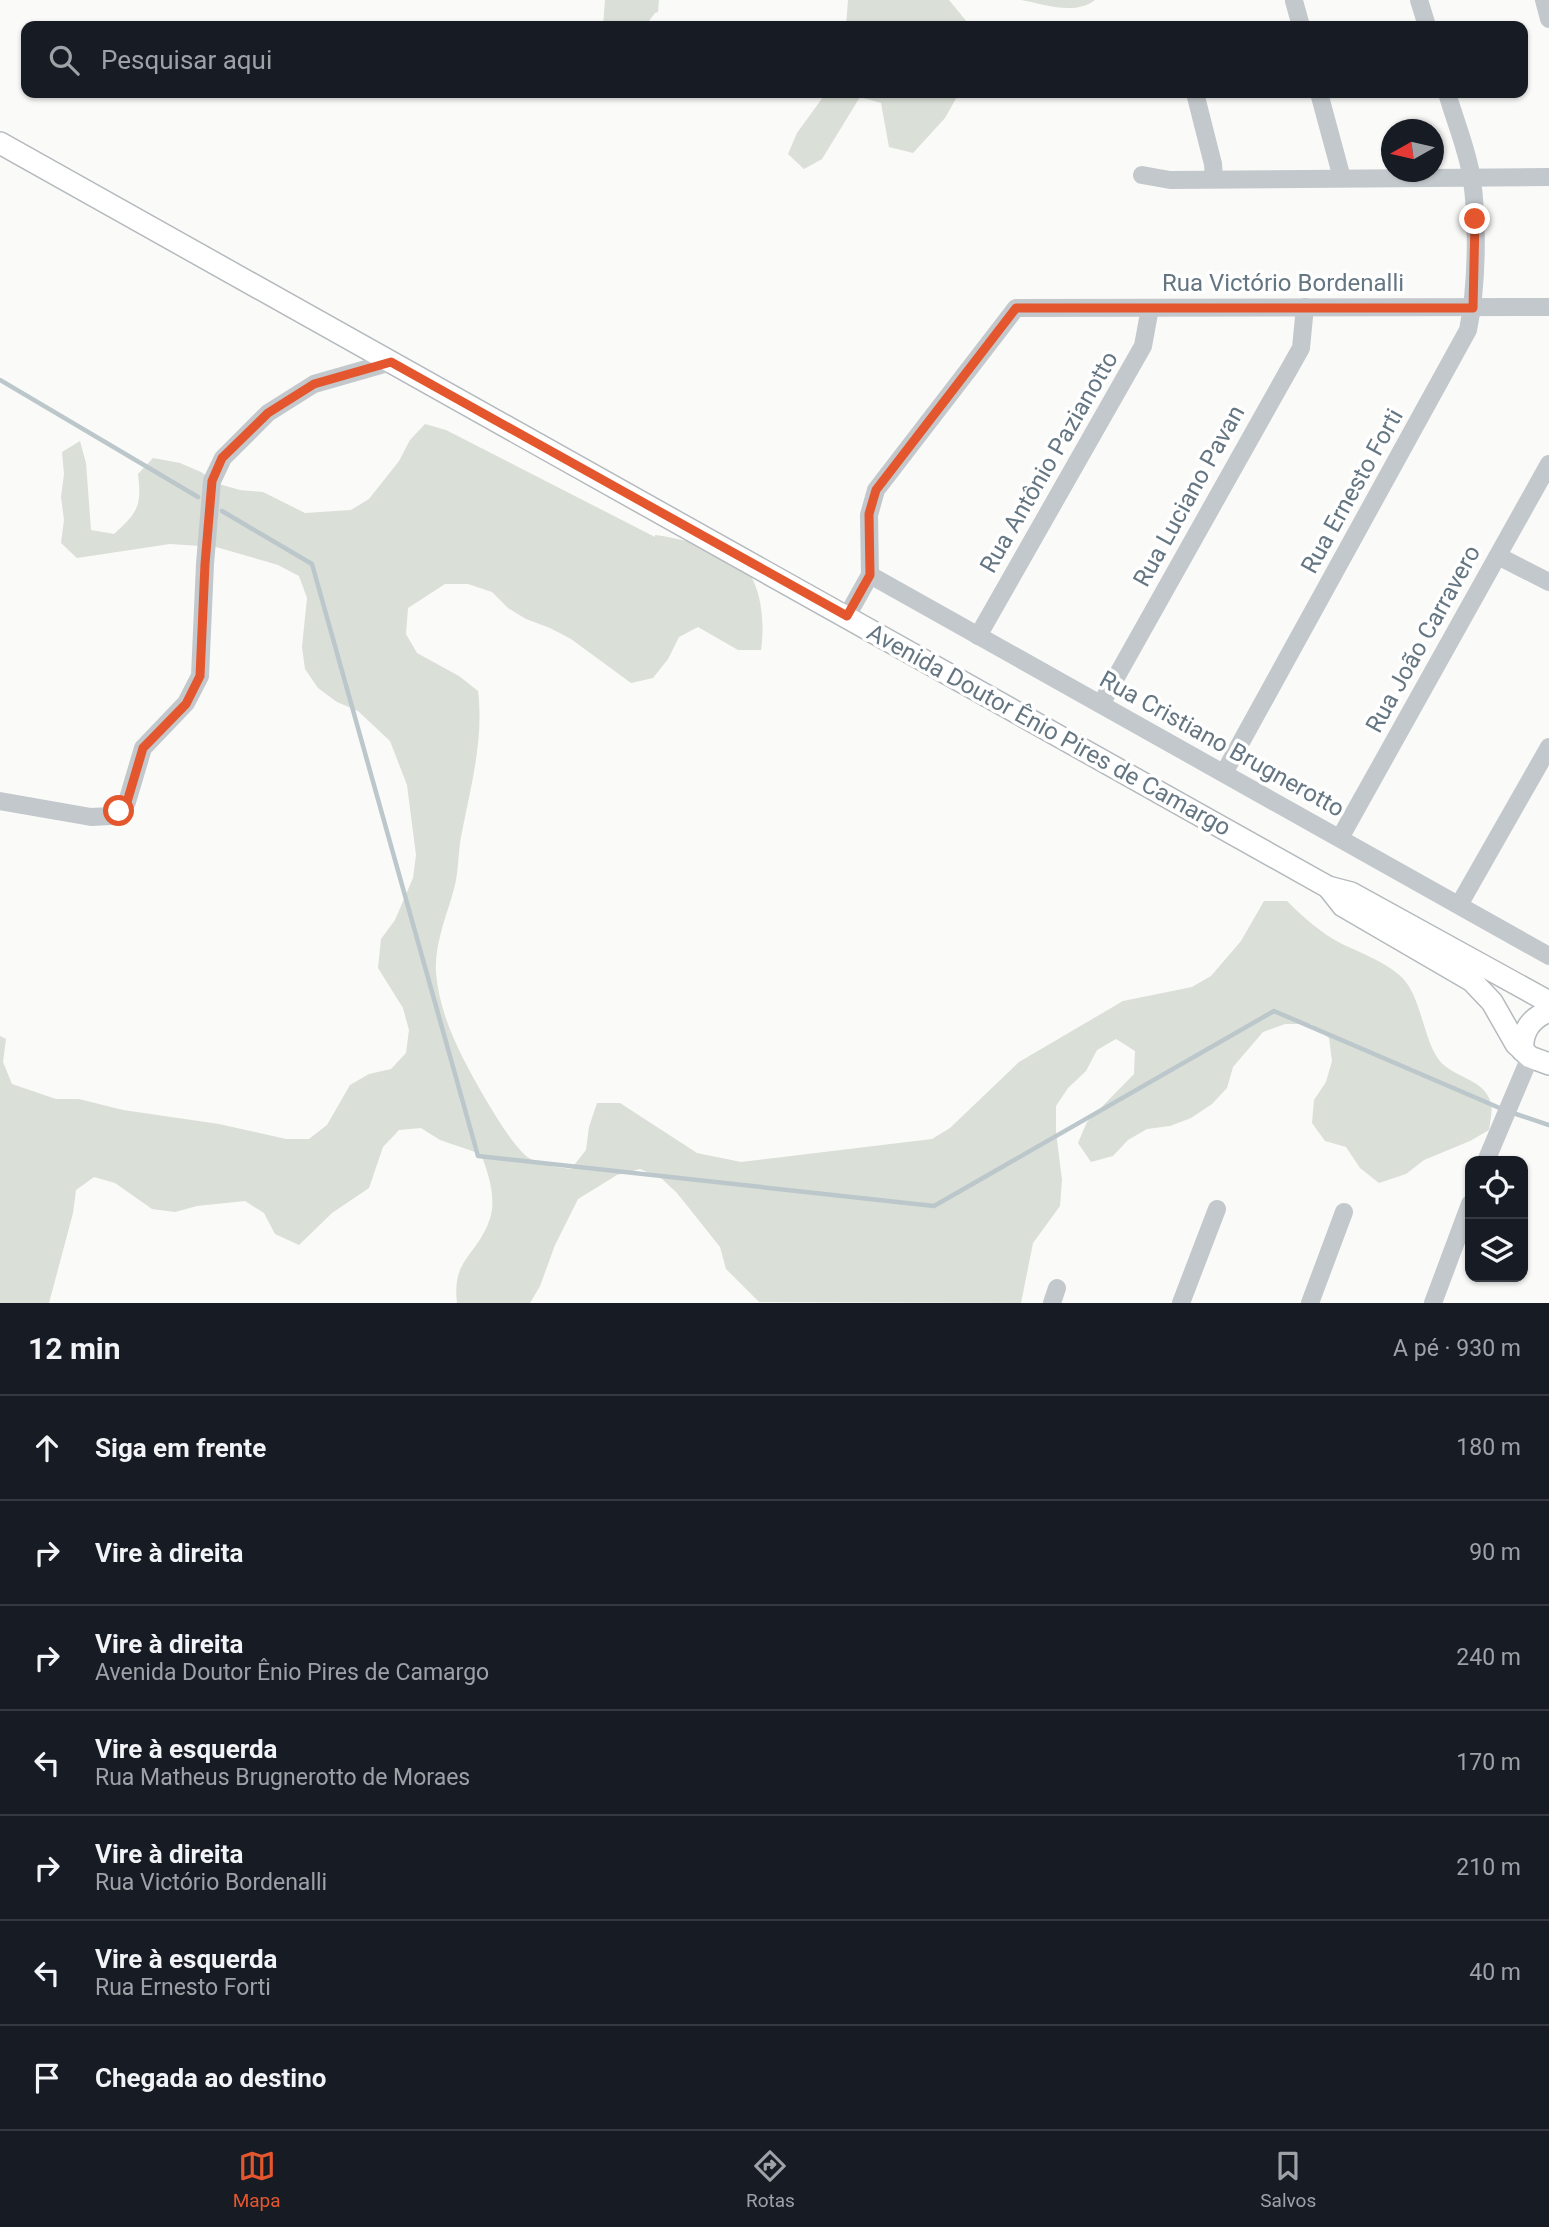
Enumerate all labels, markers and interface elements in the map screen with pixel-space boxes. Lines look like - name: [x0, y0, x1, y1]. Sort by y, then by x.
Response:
- search box: [21, 21, 1528, 98]
- icon: search: [45, 41, 83, 79]
- text: Pesquisar aqui: [101, 45, 272, 75]
- north arrow: [1381, 119, 1444, 182]
- route end: [1459, 203, 1490, 234]
- street label: Rua Victório Bordenalli: [1162, 269, 1404, 297]
- street label: Rua Antônio Pazianotto: [974, 346, 1124, 578]
- street label: Rua Luciano Pavan: [1128, 401, 1250, 591]
- street label: Rua Ernesto Forti: [1295, 404, 1409, 578]
- street label: Rua João Carravero: [1360, 540, 1486, 738]
- street label: Avenida Doutor Ênio Pires de Camargo: [862, 618, 1236, 842]
- street label: Rua Cristiano Brugnerotto: [1095, 665, 1349, 823]
- route start: [103, 795, 134, 826]
- map controls: [1465, 1156, 1528, 1282]
- button: locate: [1465, 1156, 1528, 1219]
- button: layers: [1465, 1219, 1528, 1282]
- text: 12 min: [28, 1331, 121, 1366]
- text: A pé · 930 m: [1393, 1335, 1521, 1362]
- icon: ahead: [28, 1429, 66, 1467]
- text: Siga em frente: [95, 1433, 266, 1463]
- text: 180 m: [1456, 1434, 1521, 1461]
- icon: right: [28, 1534, 66, 1572]
- text: Vire à direita: [95, 1538, 243, 1568]
- text: 90 m: [1469, 1539, 1521, 1566]
- text: Vire à direita: [95, 1629, 243, 1659]
- icon: right: [28, 1639, 66, 1677]
- text: 240 m: [1456, 1644, 1521, 1671]
- text: Avenida Doutor Ênio Pires de Camargo: [95, 1659, 489, 1686]
- text: Vire à esquerda: [95, 1734, 278, 1764]
- icon: left: [28, 1744, 66, 1782]
- text: 170 m: [1456, 1749, 1521, 1776]
- text: Rua Matheus Brugnerotto de Moraes: [95, 1764, 470, 1791]
- text: Vire à direita: [95, 1839, 243, 1869]
- icon: right: [28, 1849, 66, 1887]
- text: 210 m: [1456, 1854, 1521, 1881]
- text: Rua Victório Bordenalli: [95, 1869, 327, 1896]
- text: Vire à esquerda: [95, 1944, 278, 1974]
- icon: left: [28, 1954, 66, 1992]
- text: 40 m: [1469, 1959, 1521, 1986]
- text: Rua Ernesto Forti: [95, 1974, 271, 2001]
- icon: arrive: [28, 2059, 66, 2097]
- text: Chegada ao destino: [95, 2063, 326, 2093]
- tab: Mapa: [233, 2147, 281, 2212]
- tab: Rotas: [746, 2147, 795, 2212]
- tab: Salvos: [1260, 2147, 1316, 2212]

